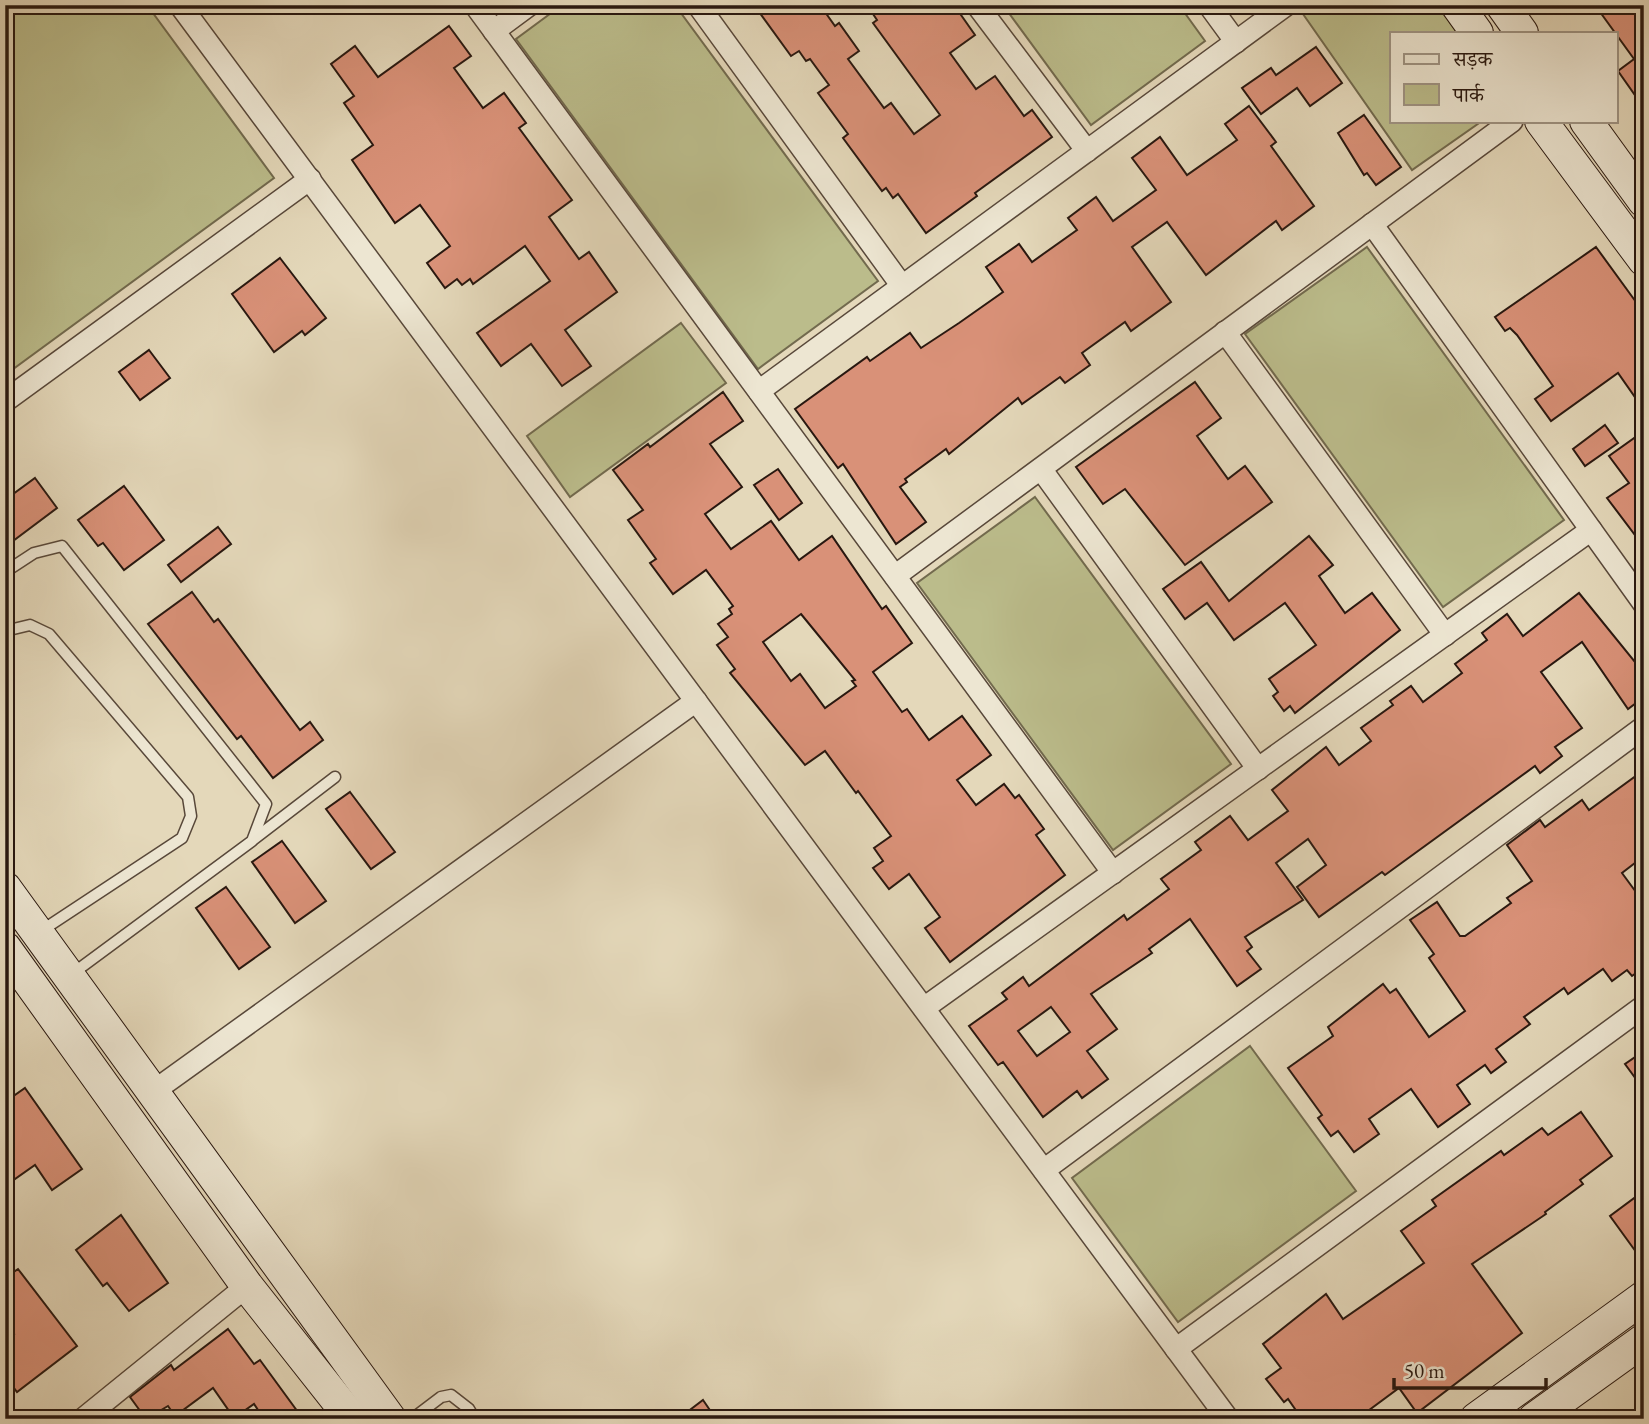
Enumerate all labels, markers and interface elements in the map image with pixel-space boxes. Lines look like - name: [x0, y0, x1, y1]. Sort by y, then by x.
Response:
- legend: [1390, 32, 1618, 122]
- text: सड़क: [1452, 45, 1493, 72]
- text: पार्क: [1452, 81, 1485, 108]
- scale bar: [1394, 1347, 1546, 1391]
- text: 50 m: [1404, 1357, 1445, 1384]

